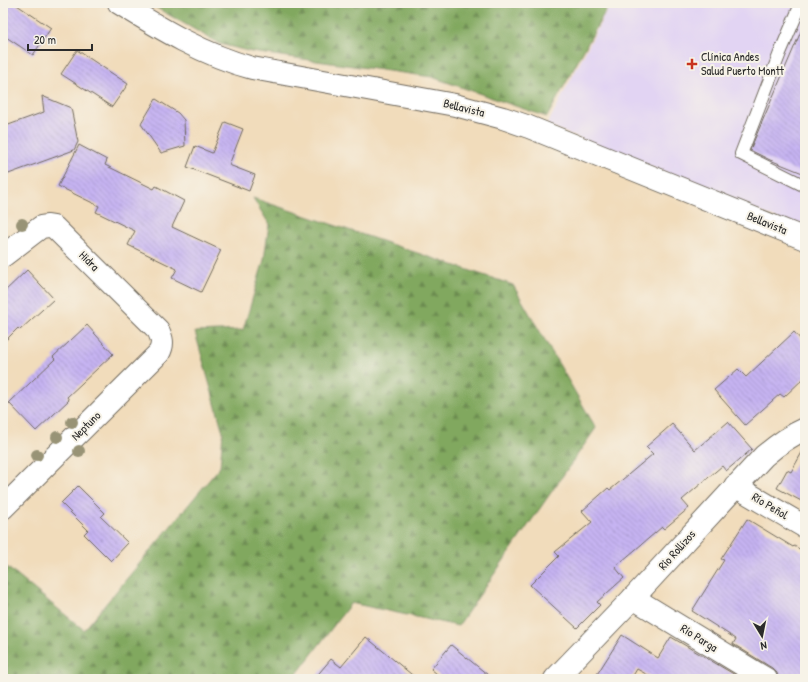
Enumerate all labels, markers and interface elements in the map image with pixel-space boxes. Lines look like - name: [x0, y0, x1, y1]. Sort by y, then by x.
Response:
- scale bar: [28, 26, 92, 52]
- text: 20 m: [34, 31, 56, 48]
- place label: Clínica Andes Salud Puerto Montt: [701, 48, 785, 79]
- marker: Clínica Andes Salud Puerto Montt: [686, 58, 698, 70]
- street label: Bellavista: [442, 94, 487, 121]
- street label: Bellavista: [745, 207, 790, 238]
- street label: Hidra: [75, 247, 103, 275]
- street label: Neptuno: [67, 407, 104, 444]
- street label: Río Peñol: [749, 488, 792, 524]
- street label: Río Rollizos: [654, 526, 699, 573]
- north arrow: [742, 616, 782, 656]
- street label: Río Parga: [677, 620, 721, 656]
- text: N: [759, 638, 768, 653]

